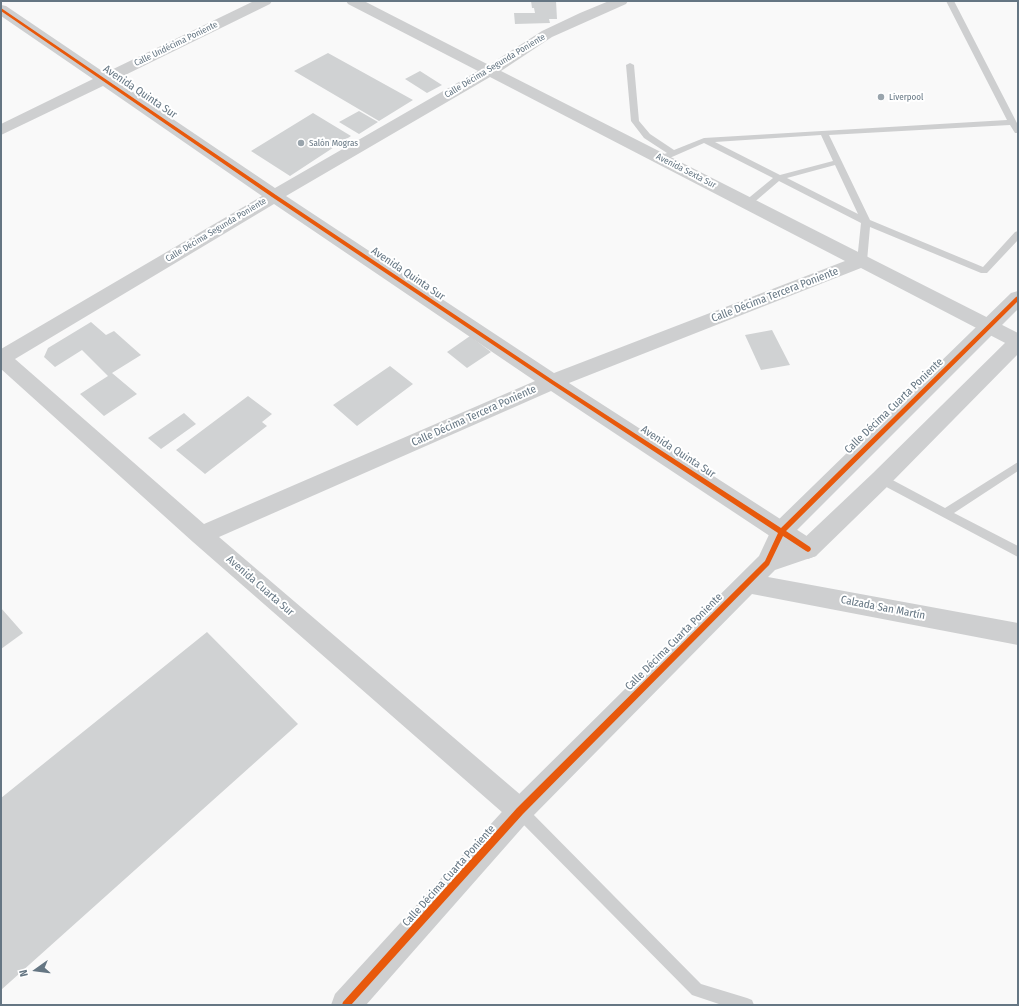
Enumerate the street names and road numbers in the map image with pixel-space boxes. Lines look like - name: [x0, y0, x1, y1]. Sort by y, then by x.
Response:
- street label: Calle Undécima Poniente: [132, 19, 220, 69]
- street label: Calle Décima Segunda Poniente: [443, 32, 547, 100]
- street label: Avenida Quinta Sur: [101, 62, 179, 122]
- street label: Avenida Sexta Sur: [654, 151, 718, 191]
- street label: Calle Décima Segunda Poniente: [164, 196, 268, 264]
- street label: Avenida Quinta Sur: [369, 244, 447, 304]
- street label: Calle Décima Tercera Poniente: [710, 265, 840, 325]
- street label: Calle Décima Cuarta Poniente: [842, 355, 946, 457]
- street label: Calle Décima Tercera Poniente: [410, 383, 538, 449]
- street label: Avenida Quinta Sur: [638, 423, 718, 481]
- street label: Avenida Cuarta Sur: [223, 553, 297, 619]
- street label: Calle Décima Cuarta Poniente: [623, 591, 725, 693]
- street label: Calzada San Martín: [840, 593, 926, 623]
- street label: Calle Décima Cuarta Poniente: [400, 823, 498, 929]

